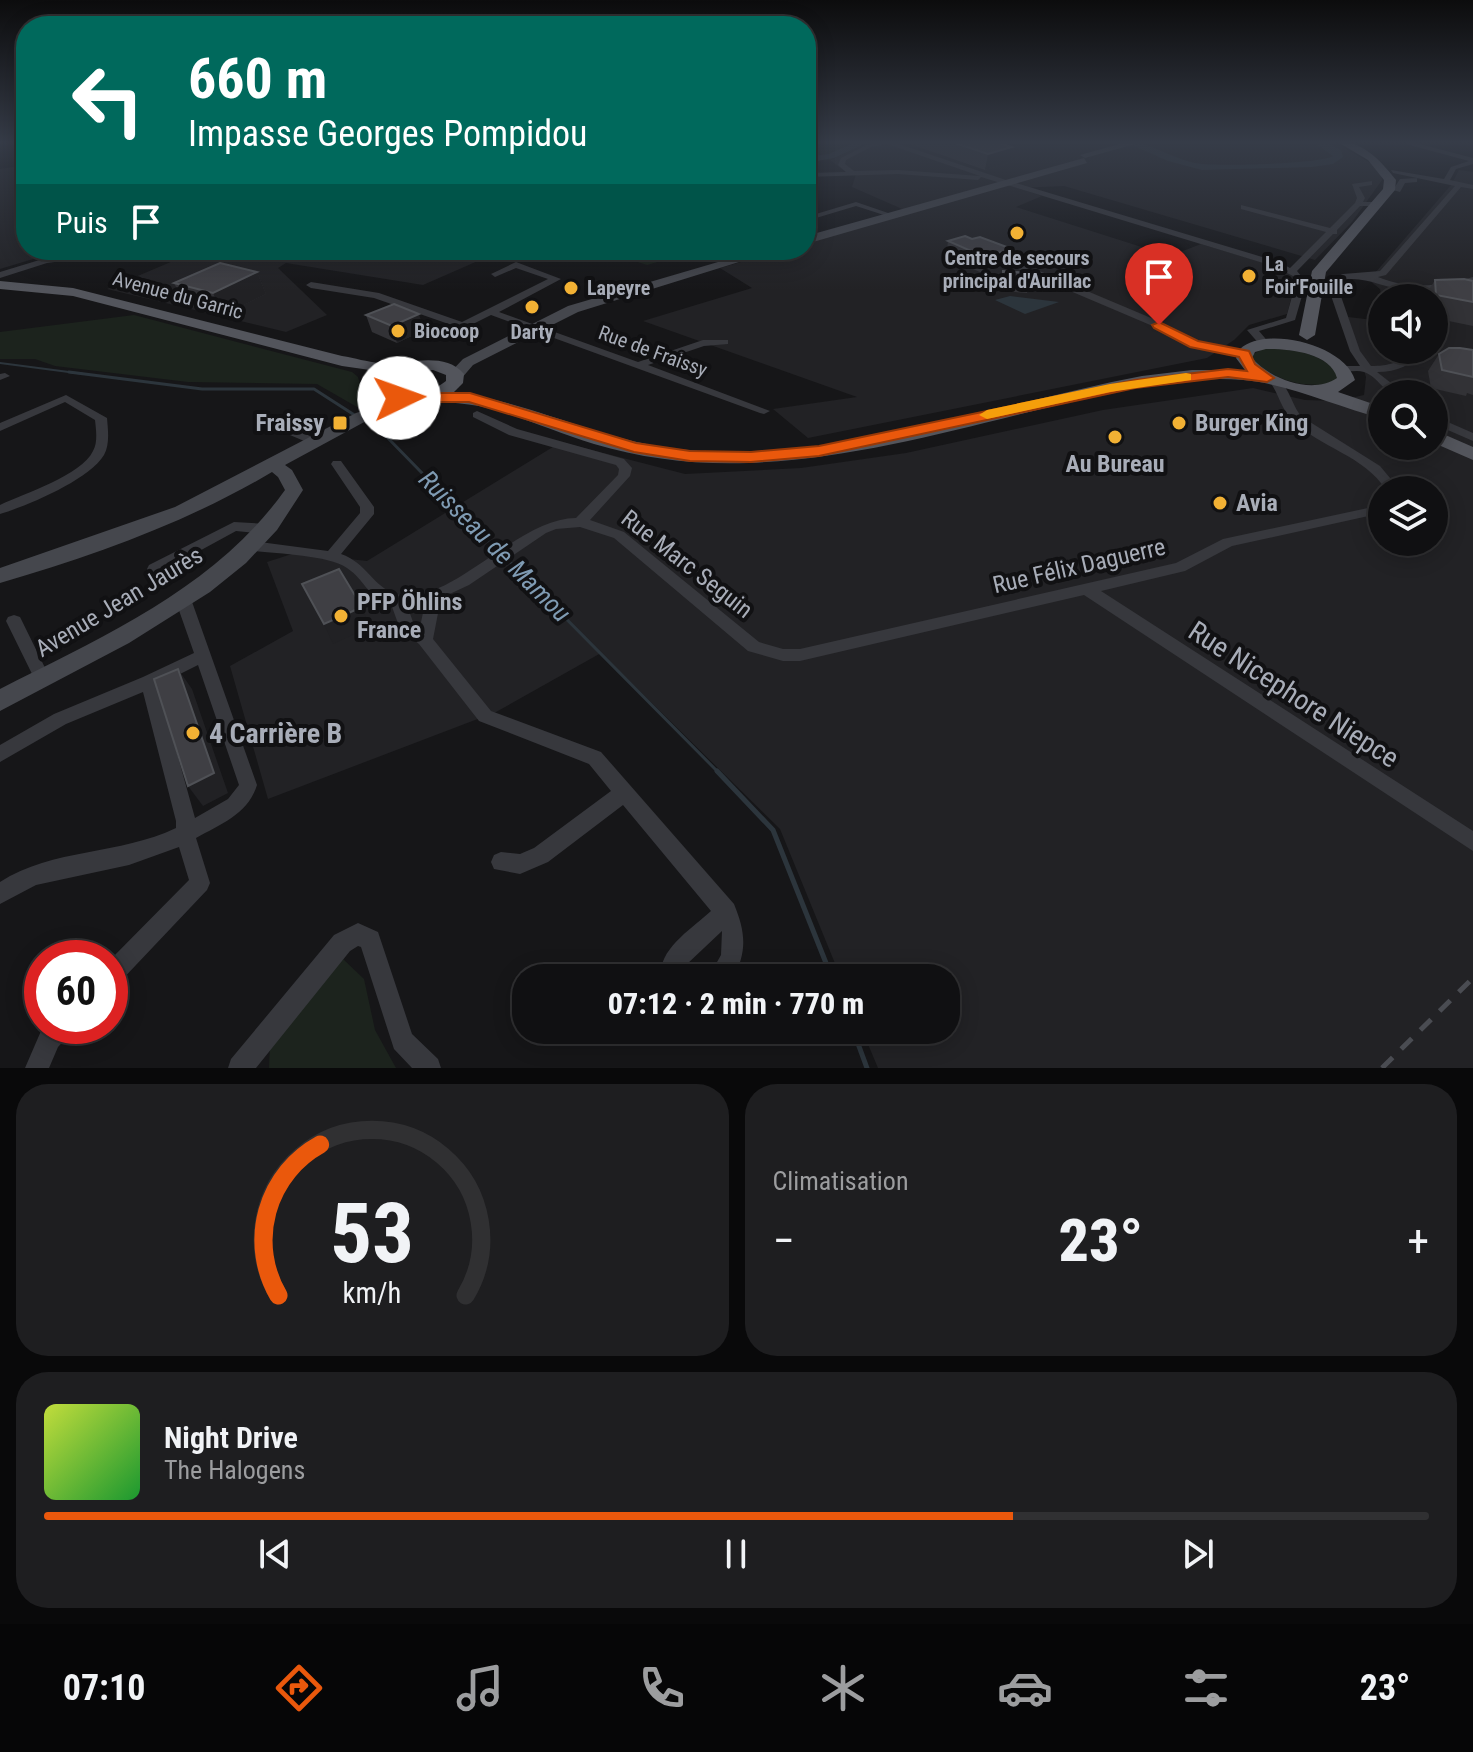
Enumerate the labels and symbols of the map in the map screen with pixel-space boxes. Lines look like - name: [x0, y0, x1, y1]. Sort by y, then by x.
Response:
- marker: Centre de secours principal d'Aurillac: [1008, 224, 1026, 242]
- pin: [1125, 243, 1193, 325]
- place label: Centre de secours principal d'Aurillac: [943, 246, 1091, 293]
- place label: La Foir'Fouille: [1265, 252, 1353, 299]
- street label: Avenue du Garric: [110, 266, 246, 324]
- marker: La Foir'Fouille: [1240, 267, 1258, 285]
- place label: Lapeyre: [587, 276, 650, 300]
- marker: Lapeyre: [562, 279, 580, 297]
- marker: Darty: [523, 298, 541, 316]
- place label: Biocoop: [414, 319, 479, 343]
- place label: Darty: [511, 320, 554, 344]
- street label: Rue de Fraissy: [595, 320, 711, 382]
- marker: Biocoop: [389, 322, 407, 340]
- position arrow: [357, 356, 441, 440]
- place label: Fraissy: [255, 409, 324, 437]
- place label: Burger King: [1195, 409, 1308, 437]
- marker: Fraissy: [331, 414, 349, 432]
- marker: Burger King: [1170, 414, 1188, 432]
- marker: Au Bureau: [1106, 428, 1124, 446]
- place label: Au Bureau: [1065, 450, 1165, 478]
- water label: Ruisseau de Mamou: [413, 464, 577, 628]
- place label: Avia: [1236, 489, 1278, 517]
- marker: Avia: [1211, 494, 1229, 512]
- street label: Rue Marc Seguin: [616, 504, 758, 624]
- street label: Rue Félix Daguerre: [990, 533, 1168, 599]
- street label: Avenue Jean Jaurès: [30, 541, 208, 663]
- place label: PFP Öhlins France: [357, 588, 462, 644]
- marker: PFP Öhlins France: [332, 607, 350, 625]
- street label: Rue Nicephore Niepce: [1183, 614, 1405, 775]
- place label: 4 Carrière B: [209, 717, 342, 750]
- marker: 4 Carrière B: [184, 724, 202, 742]
- speed limit sign: 60: [24, 940, 128, 1044]

